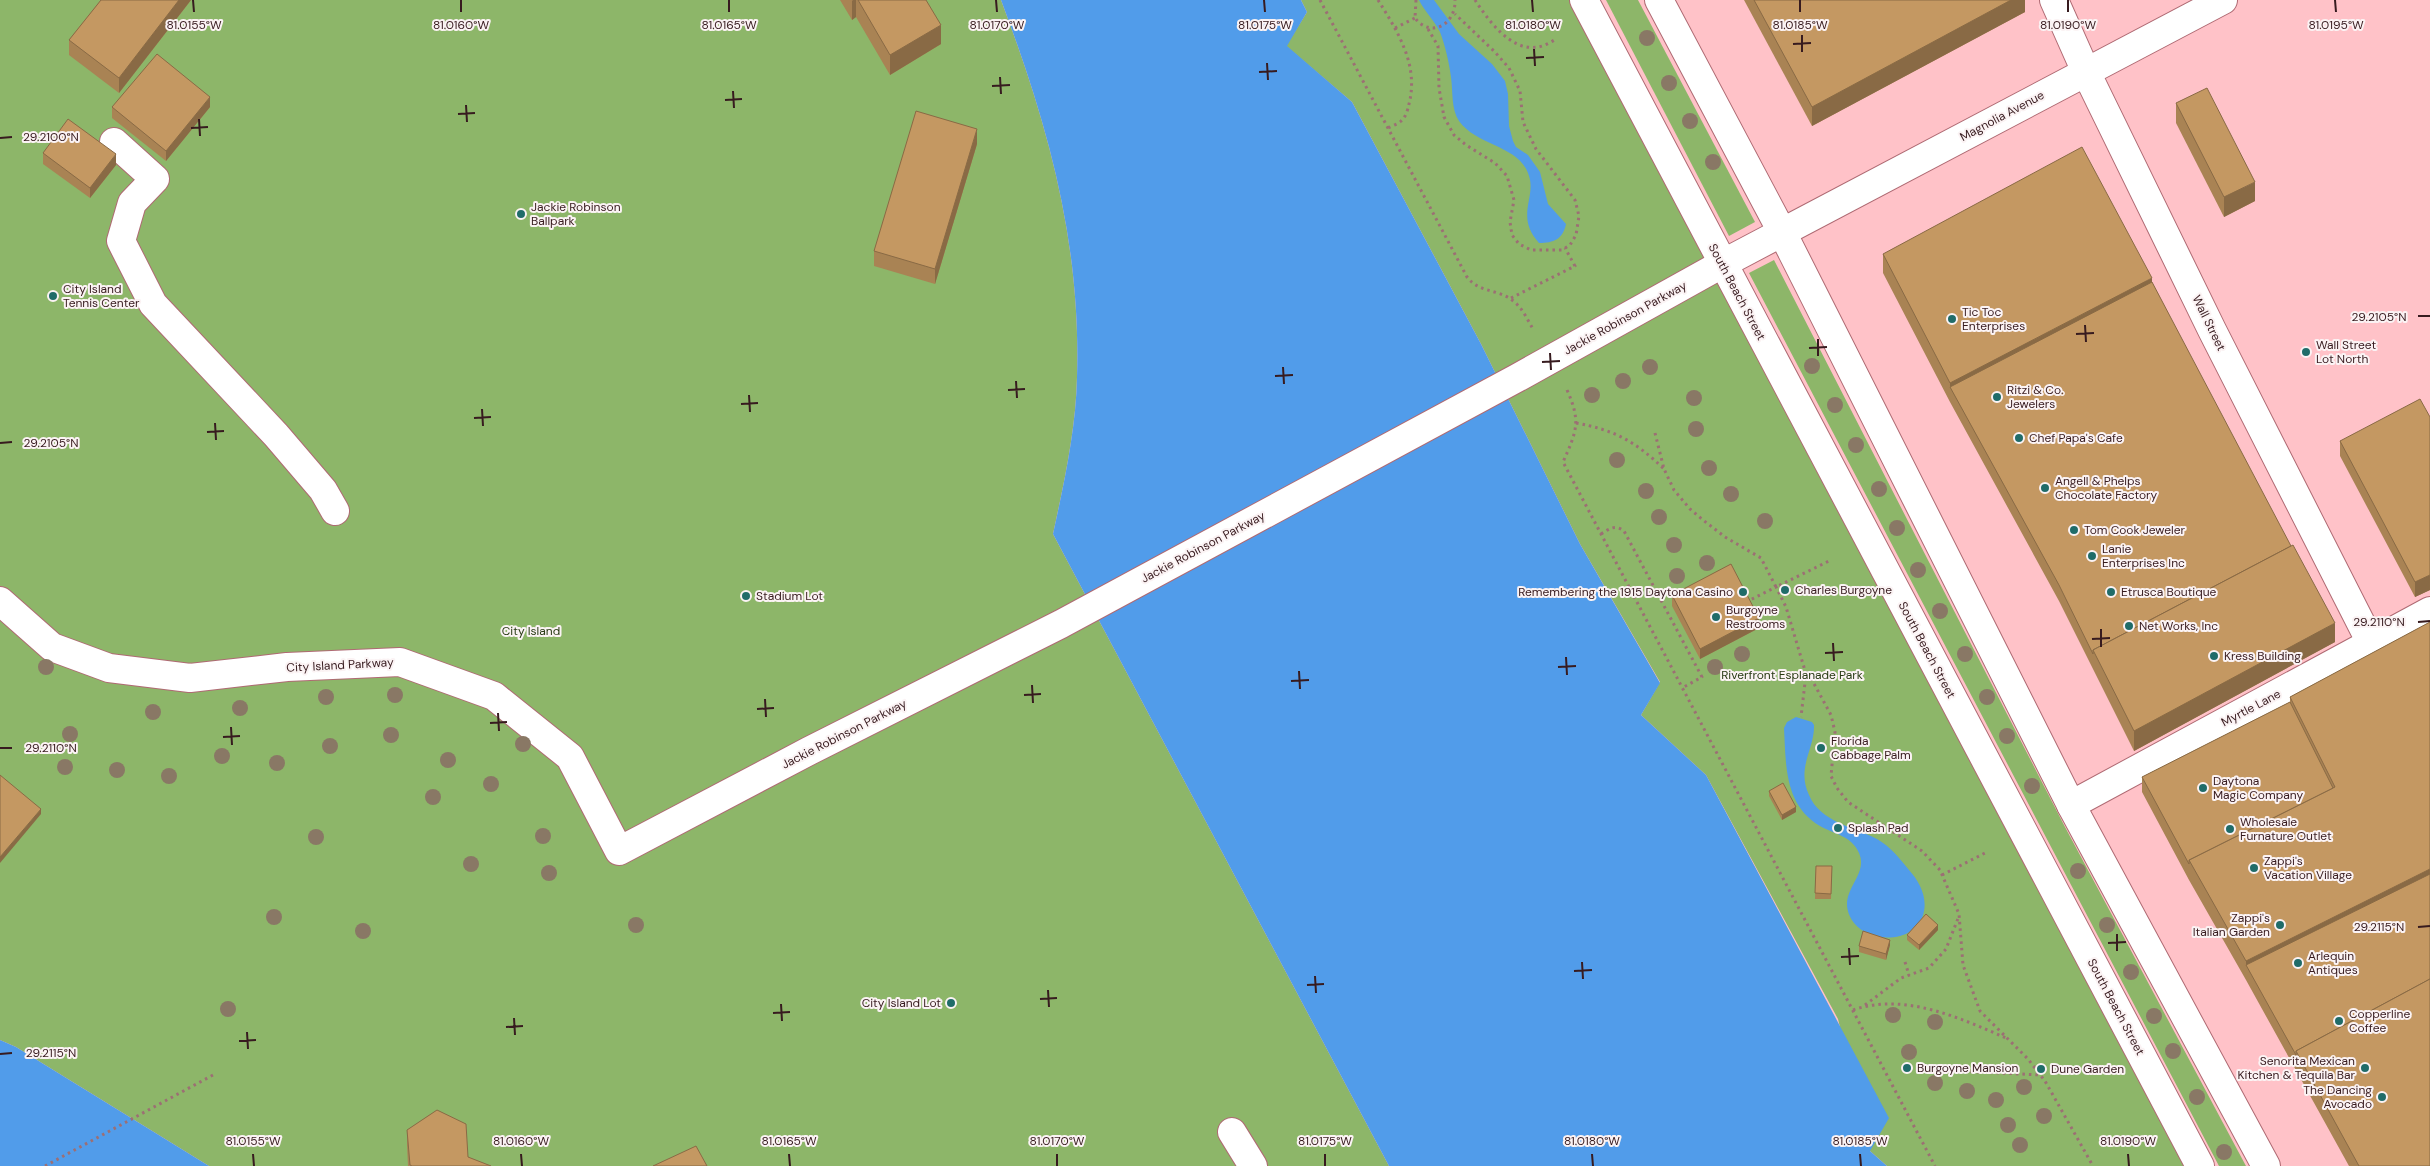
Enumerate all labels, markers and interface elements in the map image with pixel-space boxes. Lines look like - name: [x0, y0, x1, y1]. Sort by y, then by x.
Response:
- text: 81.0155°W: [166, 17, 222, 33]
- text: 81.0160°W: [433, 17, 489, 33]
- text: 81.0165°W: [702, 17, 757, 33]
- text: 81.0170°W: [970, 17, 1025, 33]
- text: 81.0175°W: [1238, 17, 1292, 33]
- text: 81.0180°W: [1505, 17, 1561, 33]
- text: 81.0185°W: [1773, 17, 1828, 33]
- text: 81.0190°W: [2040, 17, 2096, 33]
- text: 81.0195°W: [2308, 17, 2364, 33]
- street label: Magnolia Avenue: [1957, 87, 2047, 145]
- text: 29.2100°N: [23, 129, 79, 145]
- place label: Jackie Robinson Ballpark: [531, 199, 621, 229]
- marker: Jackie Robinson Ballpark: [515, 208, 527, 220]
- street label: South Beach Street: [1705, 241, 1769, 343]
- street label: Jackie Robinson Parkway: [1561, 277, 1690, 359]
- place label: City Island Tennis Center: [63, 281, 140, 311]
- marker: City Island Tennis Center: [47, 290, 59, 302]
- street label: Wall Street: [2189, 292, 2229, 354]
- place label: Tic Toc Enterprises: [1962, 304, 2025, 334]
- text: 29.2105°N: [2352, 309, 2406, 325]
- marker: Tic Toc Enterprises: [1946, 313, 1958, 325]
- place label: Wall Street Lot North: [2316, 337, 2376, 367]
- marker: Wall Street Lot North: [2300, 346, 2312, 358]
- place label: Ritzi & Co. Jewelers: [2007, 382, 2063, 412]
- marker: Ritzi & Co. Jewelers: [1991, 391, 2003, 403]
- place label: Chef Papa's Cafe: [2029, 430, 2123, 446]
- marker: Chef Papa's Cafe: [2013, 432, 2025, 444]
- text: 29.2105°N: [24, 435, 78, 451]
- place label: Angell & Phelps Chocolate Factory: [2055, 473, 2158, 503]
- marker: Angell & Phelps Chocolate Factory: [2039, 482, 2051, 494]
- street label: Jackie Robinson Parkway: [1138, 507, 1268, 587]
- place label: Tom Cook Jeweler: [2084, 522, 2186, 538]
- marker: Tom Cook Jeweler: [2068, 524, 2080, 536]
- place label: Lanie Enterprises Inc: [2102, 541, 2185, 571]
- marker: Lanie Enterprises Inc: [2086, 550, 2098, 562]
- place label: Charles Burgoyne: [1795, 582, 1892, 598]
- place label: Remembering the 1915 Daytona Casino: [1518, 584, 1733, 600]
- marker: Charles Burgoyne: [1779, 584, 1791, 596]
- place label: Etrusca Boutique: [2121, 584, 2217, 600]
- marker: Remembering the 1915 Daytona Casino: [1737, 586, 1749, 598]
- marker: Etrusca Boutique: [2105, 586, 2117, 598]
- place label: Stadium Lot: [756, 588, 823, 604]
- marker: Stadium Lot: [740, 590, 752, 602]
- street label: South Beach Street: [1895, 599, 1959, 701]
- place label: Burgoyne Restrooms: [1726, 602, 1785, 632]
- marker: Burgoyne Restrooms: [1710, 611, 1722, 623]
- text: 29.2110°N: [2353, 614, 2405, 630]
- place label: Net Works, Inc: [2139, 618, 2218, 634]
- marker: Net Works, Inc: [2123, 620, 2135, 632]
- park label: City Island: [502, 623, 560, 639]
- place label: Kress Building: [2224, 648, 2301, 664]
- marker: Kress Building: [2208, 650, 2220, 662]
- street label: City Island Parkway: [286, 654, 394, 676]
- park label: Riverfront Esplanade Park: [1721, 667, 1863, 683]
- street label: Myrtle Lane: [2218, 686, 2284, 730]
- street label: Jackie Robinson Parkway: [779, 695, 910, 773]
- place label: Florida Cabbage Palm: [1831, 733, 1911, 763]
- text: 29.2110°N: [25, 740, 77, 756]
- marker: Florida Cabbage Palm: [1815, 742, 1827, 754]
- place label: Daytona Magic Company: [2213, 773, 2303, 803]
- marker: Daytona Magic Company: [2197, 782, 2209, 794]
- place label: Wholesale Furnature Outlet: [2240, 814, 2332, 844]
- place label: Splash Pad: [1848, 820, 1909, 836]
- marker: Splash Pad: [1832, 822, 1844, 834]
- marker: Wholesale Furnature Outlet: [2224, 823, 2236, 835]
- place label: Zappi's Vacation Village: [2264, 853, 2352, 883]
- marker: Zappi's Vacation Village: [2248, 862, 2260, 874]
- place label: Zappi's Italian Garden: [2193, 910, 2270, 940]
- marker: Zappi's Italian Garden: [2274, 919, 2286, 931]
- text: 29.2115°N: [2354, 919, 2404, 935]
- place label: Arlequin Antiques: [2308, 948, 2358, 978]
- street label: South Beach Street: [2084, 956, 2148, 1058]
- marker: Arlequin Antiques: [2292, 957, 2304, 969]
- place label: City Island Lot: [862, 995, 941, 1011]
- marker: City Island Lot: [945, 997, 957, 1009]
- place label: Copperline Coffee: [2349, 1006, 2410, 1036]
- marker: Copperline Coffee: [2333, 1015, 2345, 1027]
- text: 29.2115°N: [26, 1045, 76, 1061]
- place label: Senorita Mexican Kitchen & Tequila Bar: [2238, 1053, 2356, 1083]
- place label: Burgoyne Mansion: [1917, 1060, 2019, 1076]
- place label: Dune Garden: [2051, 1061, 2124, 1077]
- marker: Burgoyne Mansion: [1901, 1062, 1913, 1074]
- marker: Senorita Mexican Kitchen & Tequila Bar: [2359, 1062, 2371, 1074]
- marker: Dune Garden: [2035, 1063, 2047, 1075]
- place label: The Dancing Avocado: [2303, 1082, 2372, 1112]
- marker: The Dancing Avocado: [2376, 1091, 2388, 1103]
- text: 81.0155°W: [225, 1133, 281, 1149]
- text: 81.0160°W: [493, 1133, 549, 1149]
- text: 81.0165°W: [762, 1133, 817, 1149]
- text: 81.0170°W: [1030, 1133, 1085, 1149]
- text: 81.0175°W: [1298, 1133, 1352, 1149]
- text: 81.0180°W: [1564, 1133, 1620, 1149]
- text: 81.0185°W: [1833, 1133, 1888, 1149]
- text: 81.0190°W: [2100, 1133, 2156, 1149]

